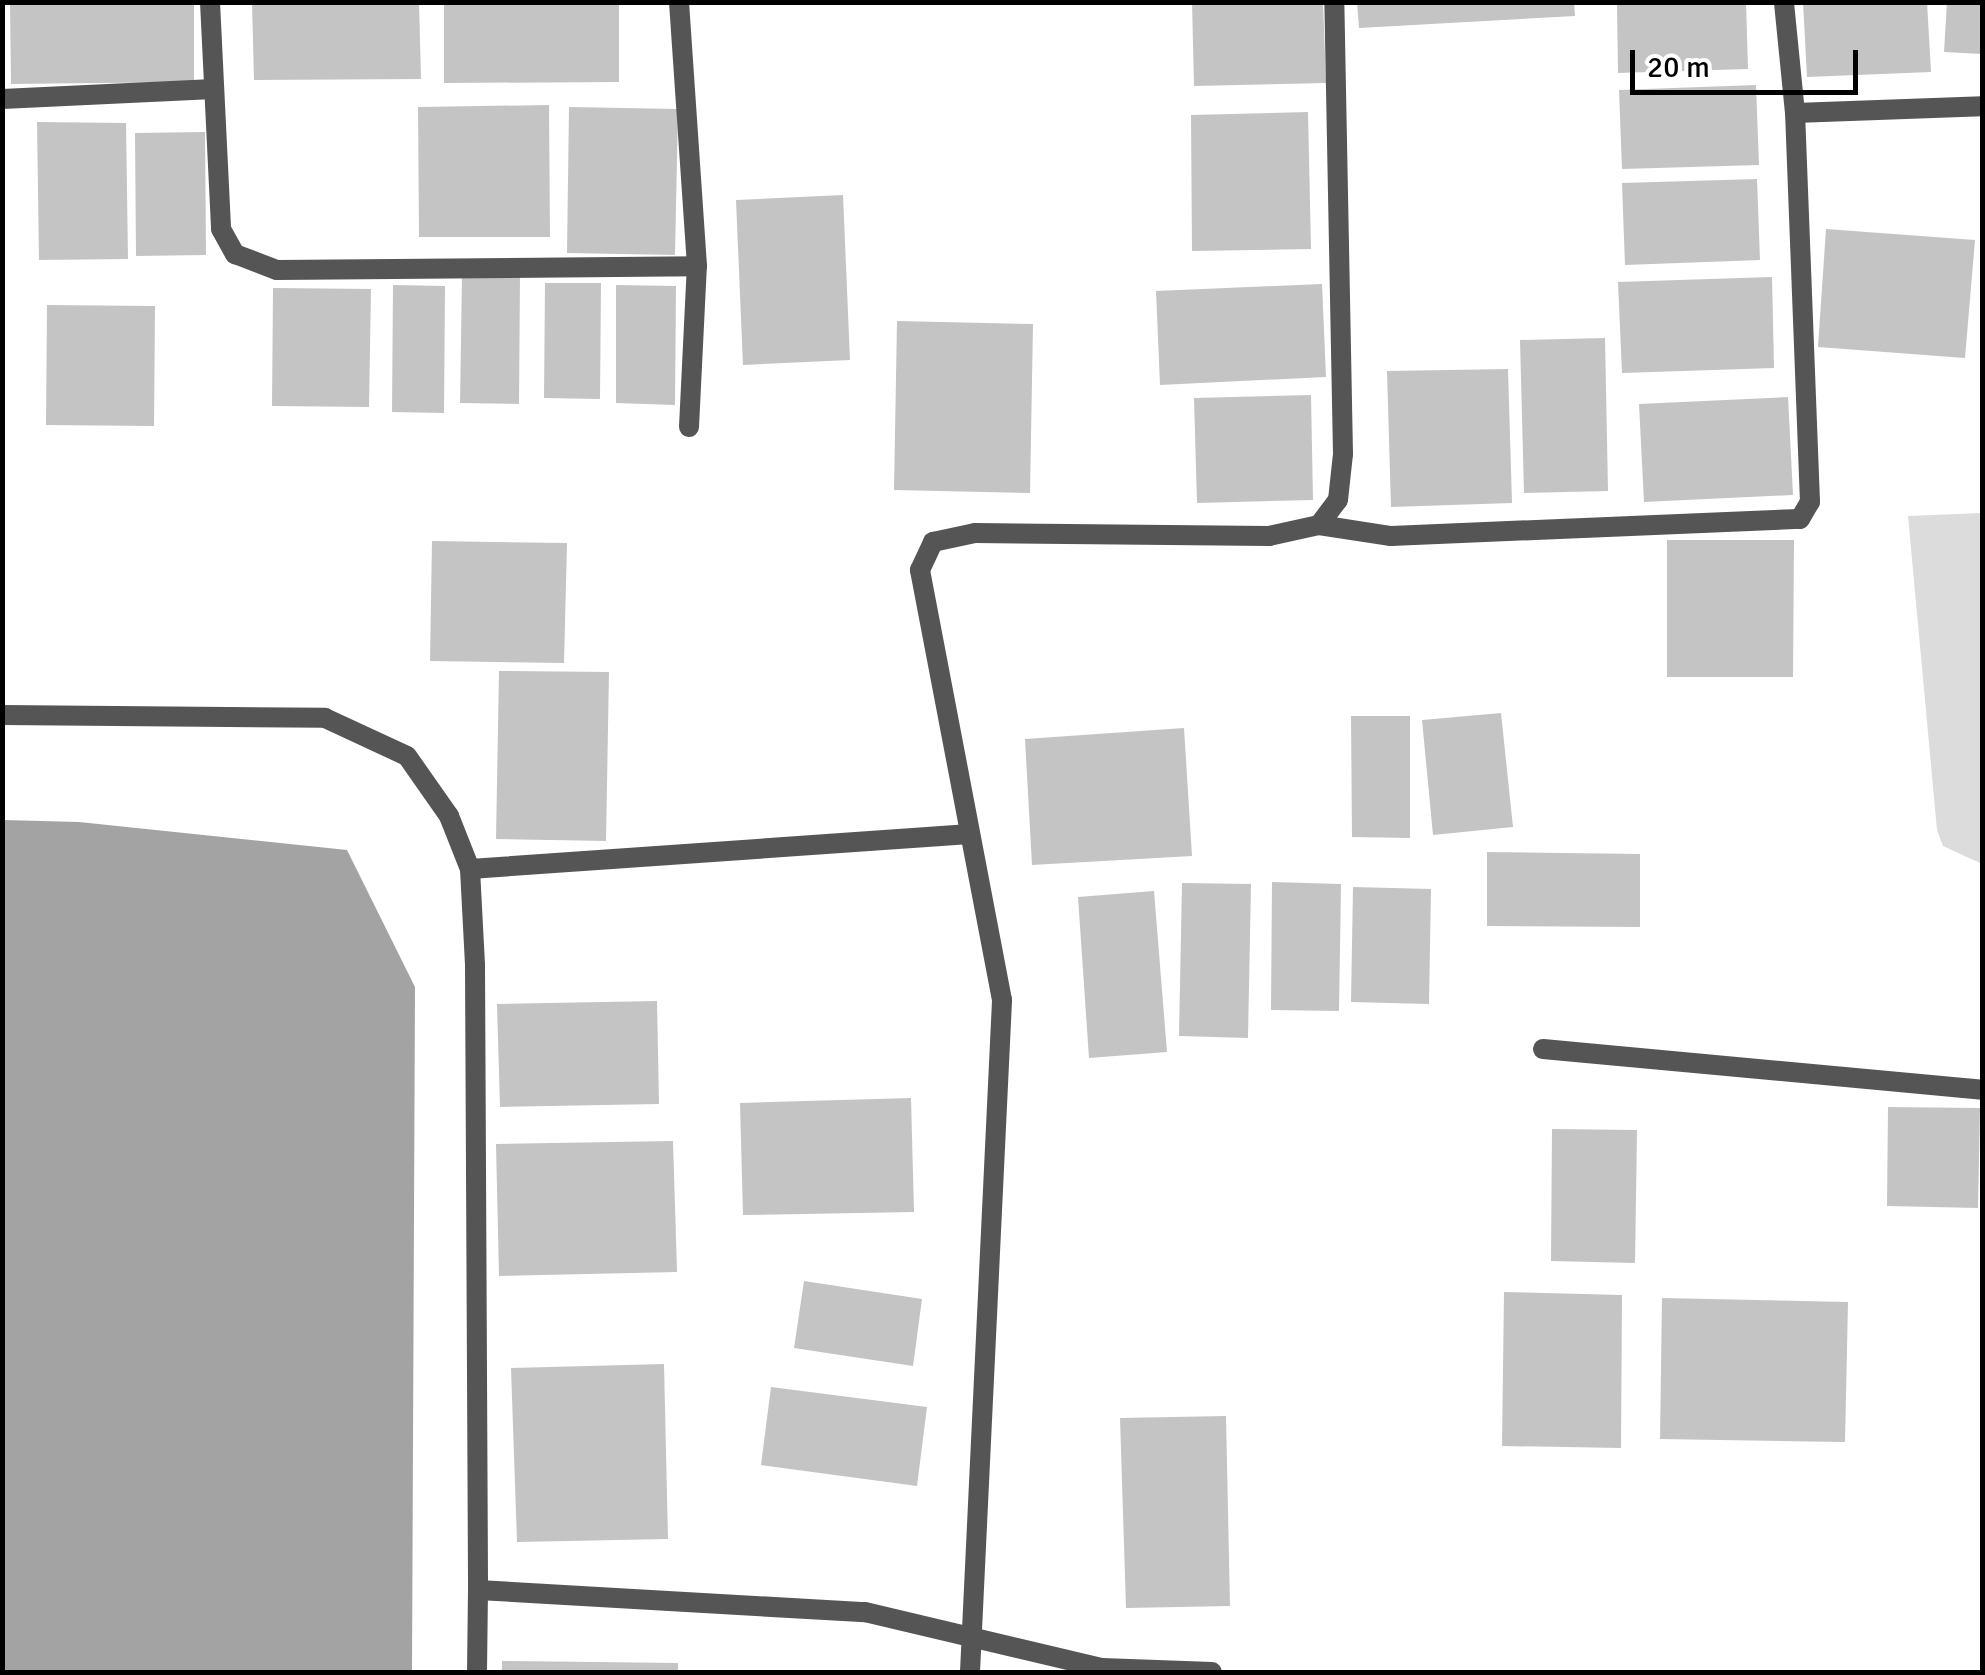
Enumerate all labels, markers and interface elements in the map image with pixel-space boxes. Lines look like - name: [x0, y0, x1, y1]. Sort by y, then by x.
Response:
- scale bar: [1635, 30, 1862, 92]
- text: 20 m: [1647, 49, 1710, 86]

